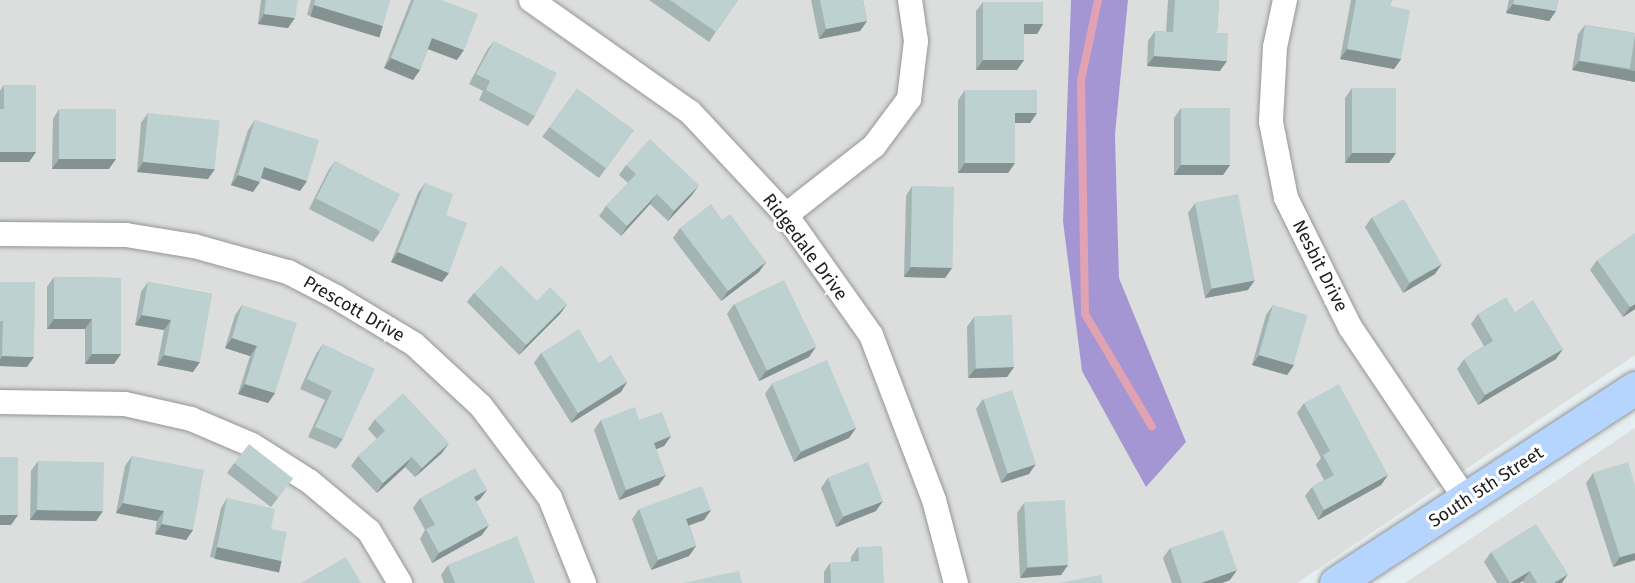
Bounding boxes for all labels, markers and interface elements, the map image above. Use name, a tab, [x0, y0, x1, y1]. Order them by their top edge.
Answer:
street label: Ridgedale Drive	[758, 189, 852, 305]
street label: Nesbit Drive	[1288, 217, 1352, 315]
street label: Prescott Drive	[299, 271, 409, 347]
street label: South 5th Street	[1425, 442, 1547, 532]

